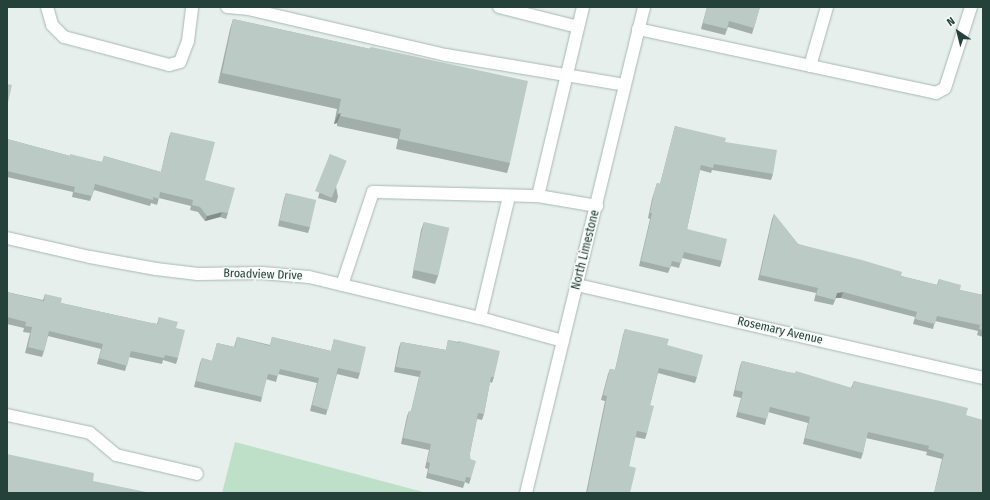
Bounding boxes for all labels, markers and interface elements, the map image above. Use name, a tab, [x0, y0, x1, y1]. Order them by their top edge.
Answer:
north arrow	[938, 12, 978, 52]
text: N	[944, 15, 957, 29]
street label: North Limestone	[569, 209, 603, 291]
street label: Broadview Drive	[223, 266, 303, 284]
street label: Rosemary Avenue	[736, 314, 824, 348]

